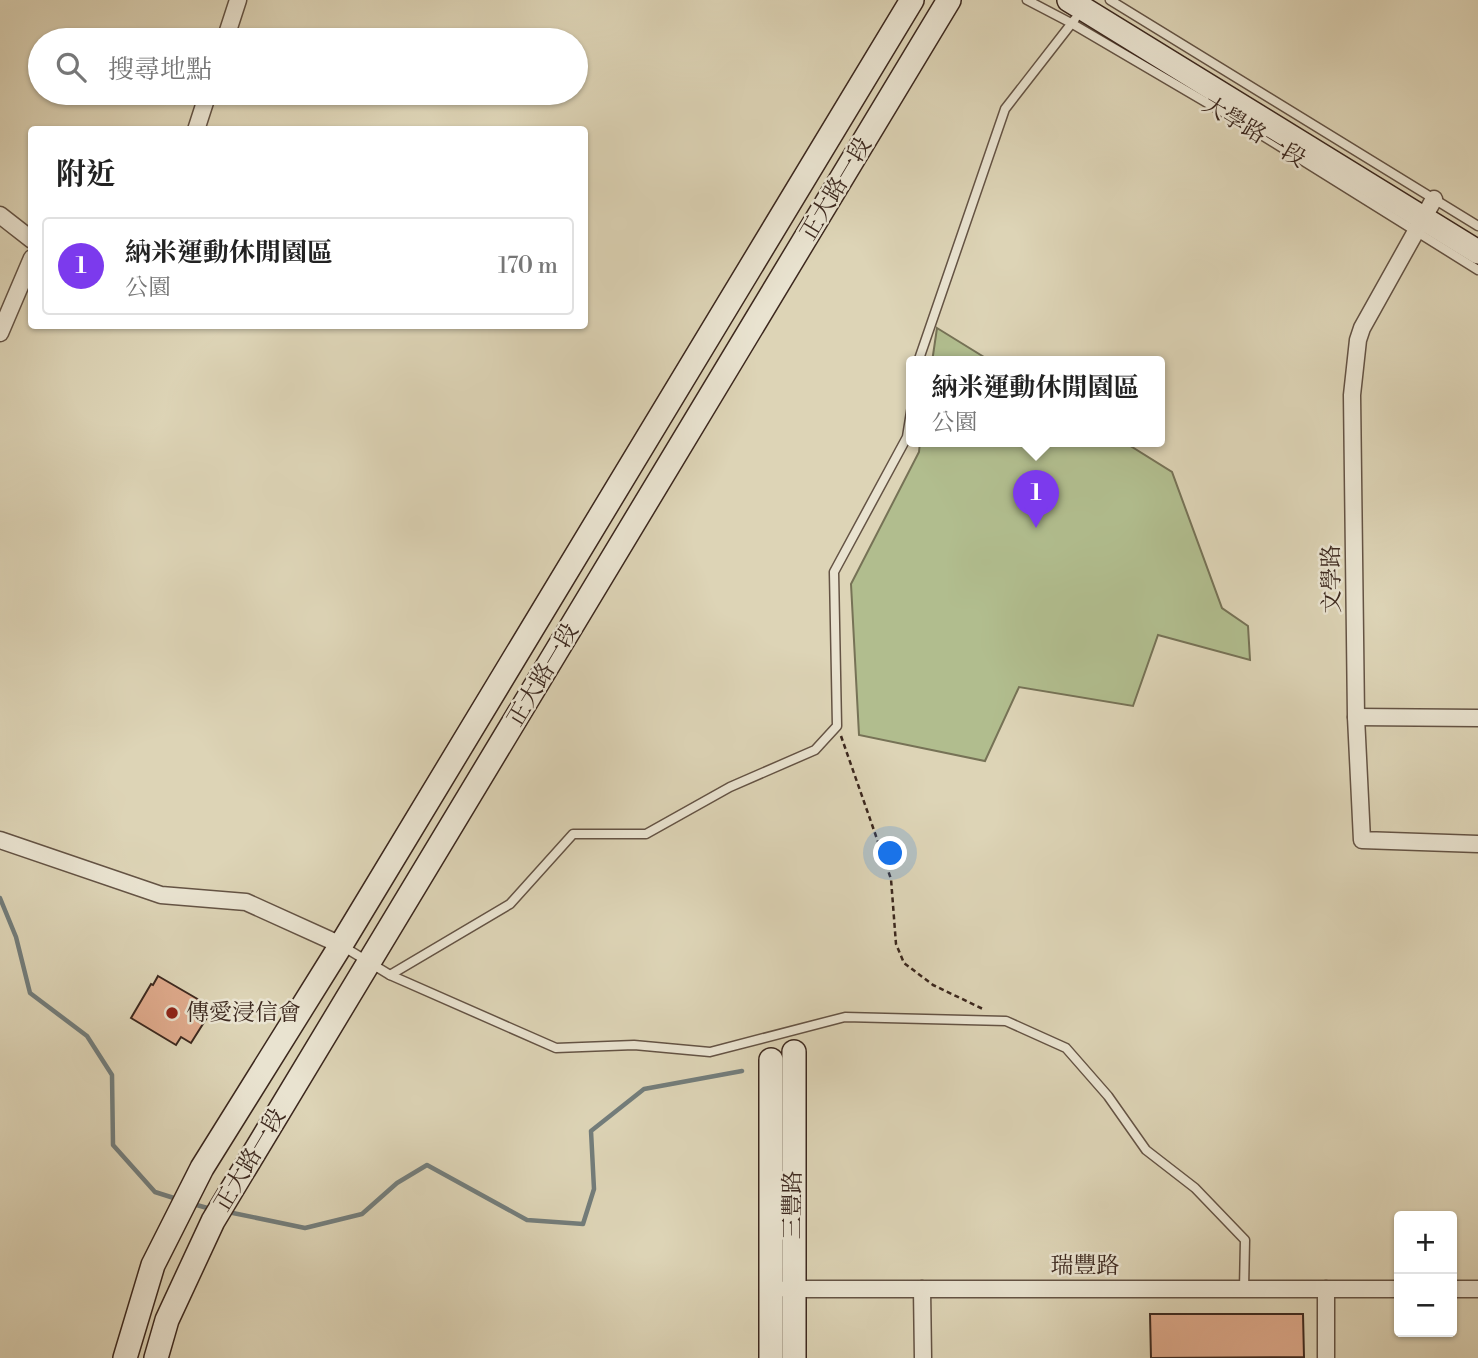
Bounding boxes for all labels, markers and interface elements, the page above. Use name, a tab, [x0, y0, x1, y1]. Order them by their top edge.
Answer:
search box	[28, 28, 588, 105]
icon: search	[52, 48, 90, 86]
text: 搜尋地點	[108, 54, 212, 86]
street label: 大學路一段	[1198, 90, 1310, 174]
street label: 正大路一段	[794, 133, 878, 245]
text: 附近	[56, 156, 116, 194]
text: 納米運動休閒園區	[125, 237, 333, 269]
text: 1	[75, 252, 87, 280]
text: 170 m	[498, 252, 558, 280]
text: 公園	[125, 274, 171, 302]
popup	[906, 356, 1165, 447]
text: 納米運動休閒園區	[931, 372, 1140, 404]
text: 公園	[931, 409, 977, 437]
pin: 1	[1013, 470, 1059, 528]
street label: 文學路	[1317, 544, 1347, 614]
street label: 正大路一段	[501, 619, 585, 731]
your location	[873, 836, 907, 870]
place label: 傳愛浸信會	[186, 999, 301, 1027]
marker: 傳愛浸信會	[164, 1005, 180, 1021]
street label: 正大路一段	[208, 1104, 292, 1216]
street label: 三豐路	[779, 1171, 807, 1240]
map controls	[1394, 1211, 1457, 1337]
button: +	[1394, 1211, 1457, 1274]
street label: 瑞豐路	[1051, 1252, 1120, 1280]
button: −	[1394, 1274, 1457, 1337]

